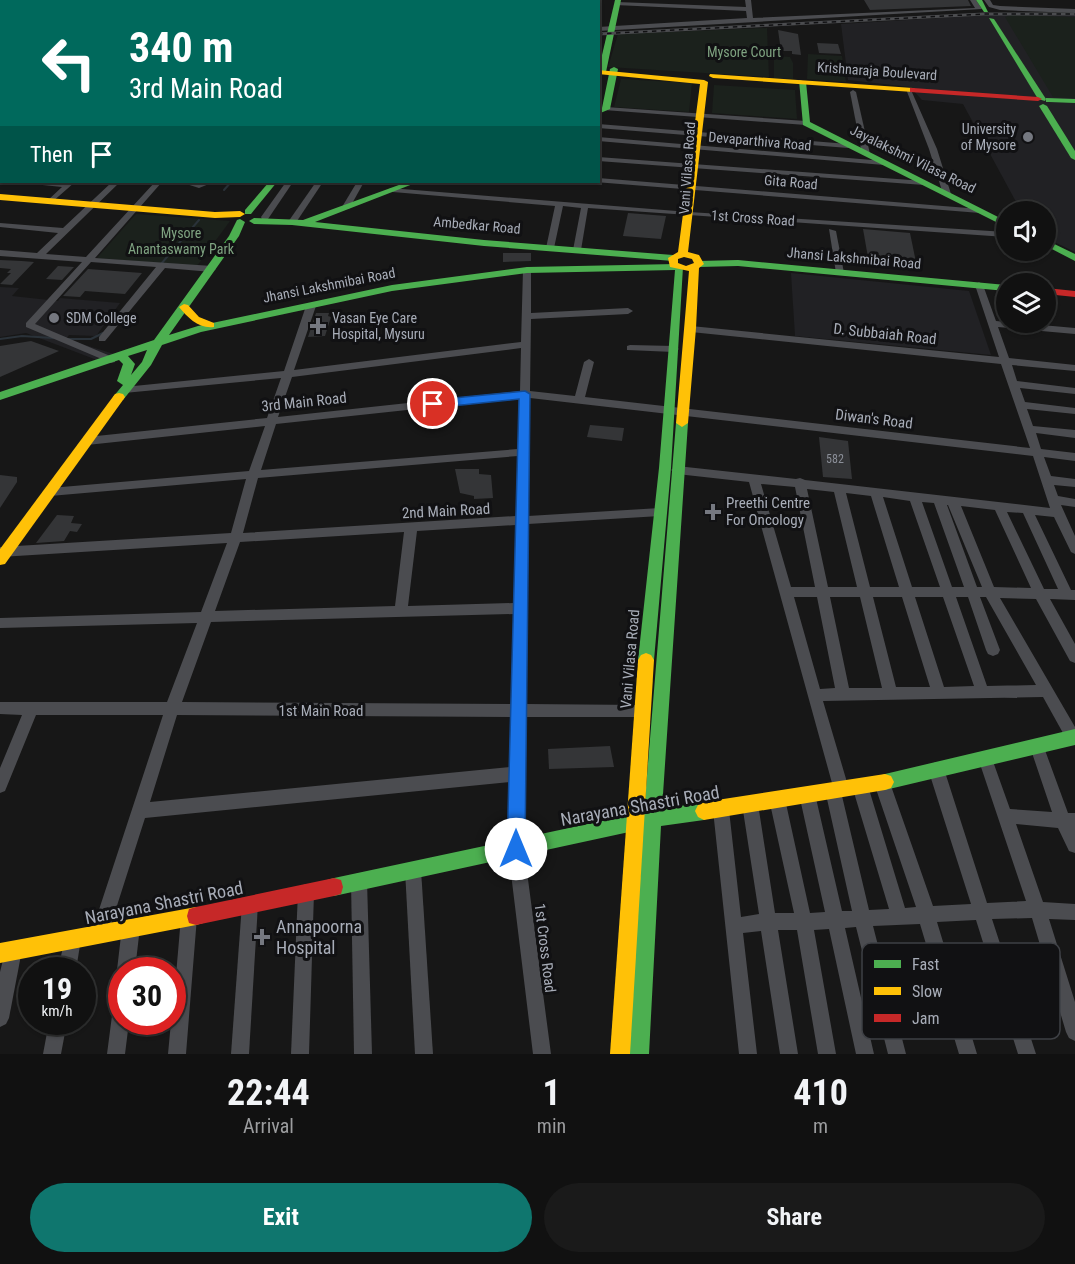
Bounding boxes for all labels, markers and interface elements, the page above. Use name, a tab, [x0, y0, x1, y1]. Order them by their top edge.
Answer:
text: 340 m	[129, 23, 234, 72]
icon: left	[30, 24, 108, 102]
park label: Mysore Court	[707, 44, 781, 60]
street label: Krishnaraja Boulevard	[816, 59, 938, 83]
text: 3rd Main Road	[129, 73, 283, 105]
street label: Vani Vilasa Road	[676, 121, 698, 215]
place label: University of Mysore	[961, 121, 1016, 153]
street label: Jayalakshmi Vilasa Road	[848, 122, 978, 196]
street label: Devaparthiva Road	[708, 129, 812, 153]
marker: University of Mysore	[1021, 130, 1035, 144]
icon: arrive	[85, 138, 118, 171]
text: Then	[30, 142, 73, 167]
street label: Gita Road	[764, 172, 818, 192]
map controls	[996, 201, 1056, 333]
button: sound	[996, 201, 1056, 261]
street label: 1st Cross Road	[711, 207, 795, 229]
street label: Ambedkar Road	[433, 213, 521, 237]
park label: Mysore Anantaswamy Park	[128, 225, 235, 257]
street label: Jhansi Lakshmibai Road	[786, 244, 922, 272]
street label: Jhansi Lakshmibai Road	[261, 264, 397, 306]
button: layers	[996, 273, 1056, 333]
place label: SDM College	[66, 310, 137, 326]
place label: Vasan Eye Care Hospital, Mysuru	[332, 310, 425, 342]
marker: SDM College	[47, 311, 61, 325]
marker: Vasan Eye Care Hospital, Mysuru	[309, 317, 327, 335]
street label: D. Subbaiah Road	[833, 320, 937, 348]
pin	[407, 378, 458, 429]
icon: arrive	[416, 387, 449, 420]
street label: 3rd Main Road	[261, 389, 347, 415]
street label: Diwan's Road	[834, 405, 914, 433]
house number: 582	[826, 452, 844, 466]
place label: Preethi Centre For Oncology	[726, 494, 810, 529]
street label: 2nd Main Road	[401, 500, 491, 522]
marker: Preethi Centre For Oncology	[704, 503, 722, 521]
street label: Vani Vilasa Road	[617, 609, 643, 709]
street label: 1st Main Road	[279, 702, 363, 720]
street label: Narayana Shastri Road	[559, 781, 721, 830]
position arrow	[484, 817, 548, 881]
street label: Narayana Shastri Road	[83, 877, 245, 928]
street label: 1st Cross Road	[531, 902, 559, 994]
place label: Annapoorna Hospital	[276, 916, 362, 958]
marker: Annapoorna Hospital	[253, 928, 271, 946]
legend	[862, 943, 1060, 1039]
text: Fast	[912, 955, 939, 974]
speed limit sign: 30	[108, 957, 186, 1035]
text: 19	[42, 971, 72, 1006]
text: Slow	[912, 982, 942, 1001]
text: km/h	[42, 1002, 72, 1020]
text: Jam	[912, 1009, 939, 1028]
text: 22:44	[227, 1072, 310, 1114]
text: 1	[542, 1072, 561, 1114]
text: 410	[793, 1072, 848, 1114]
text: Arrival	[243, 1114, 294, 1138]
text: min	[537, 1114, 566, 1138]
text: m	[813, 1114, 828, 1138]
button: Exit	[30, 1183, 532, 1252]
button: Share	[544, 1183, 1045, 1252]

